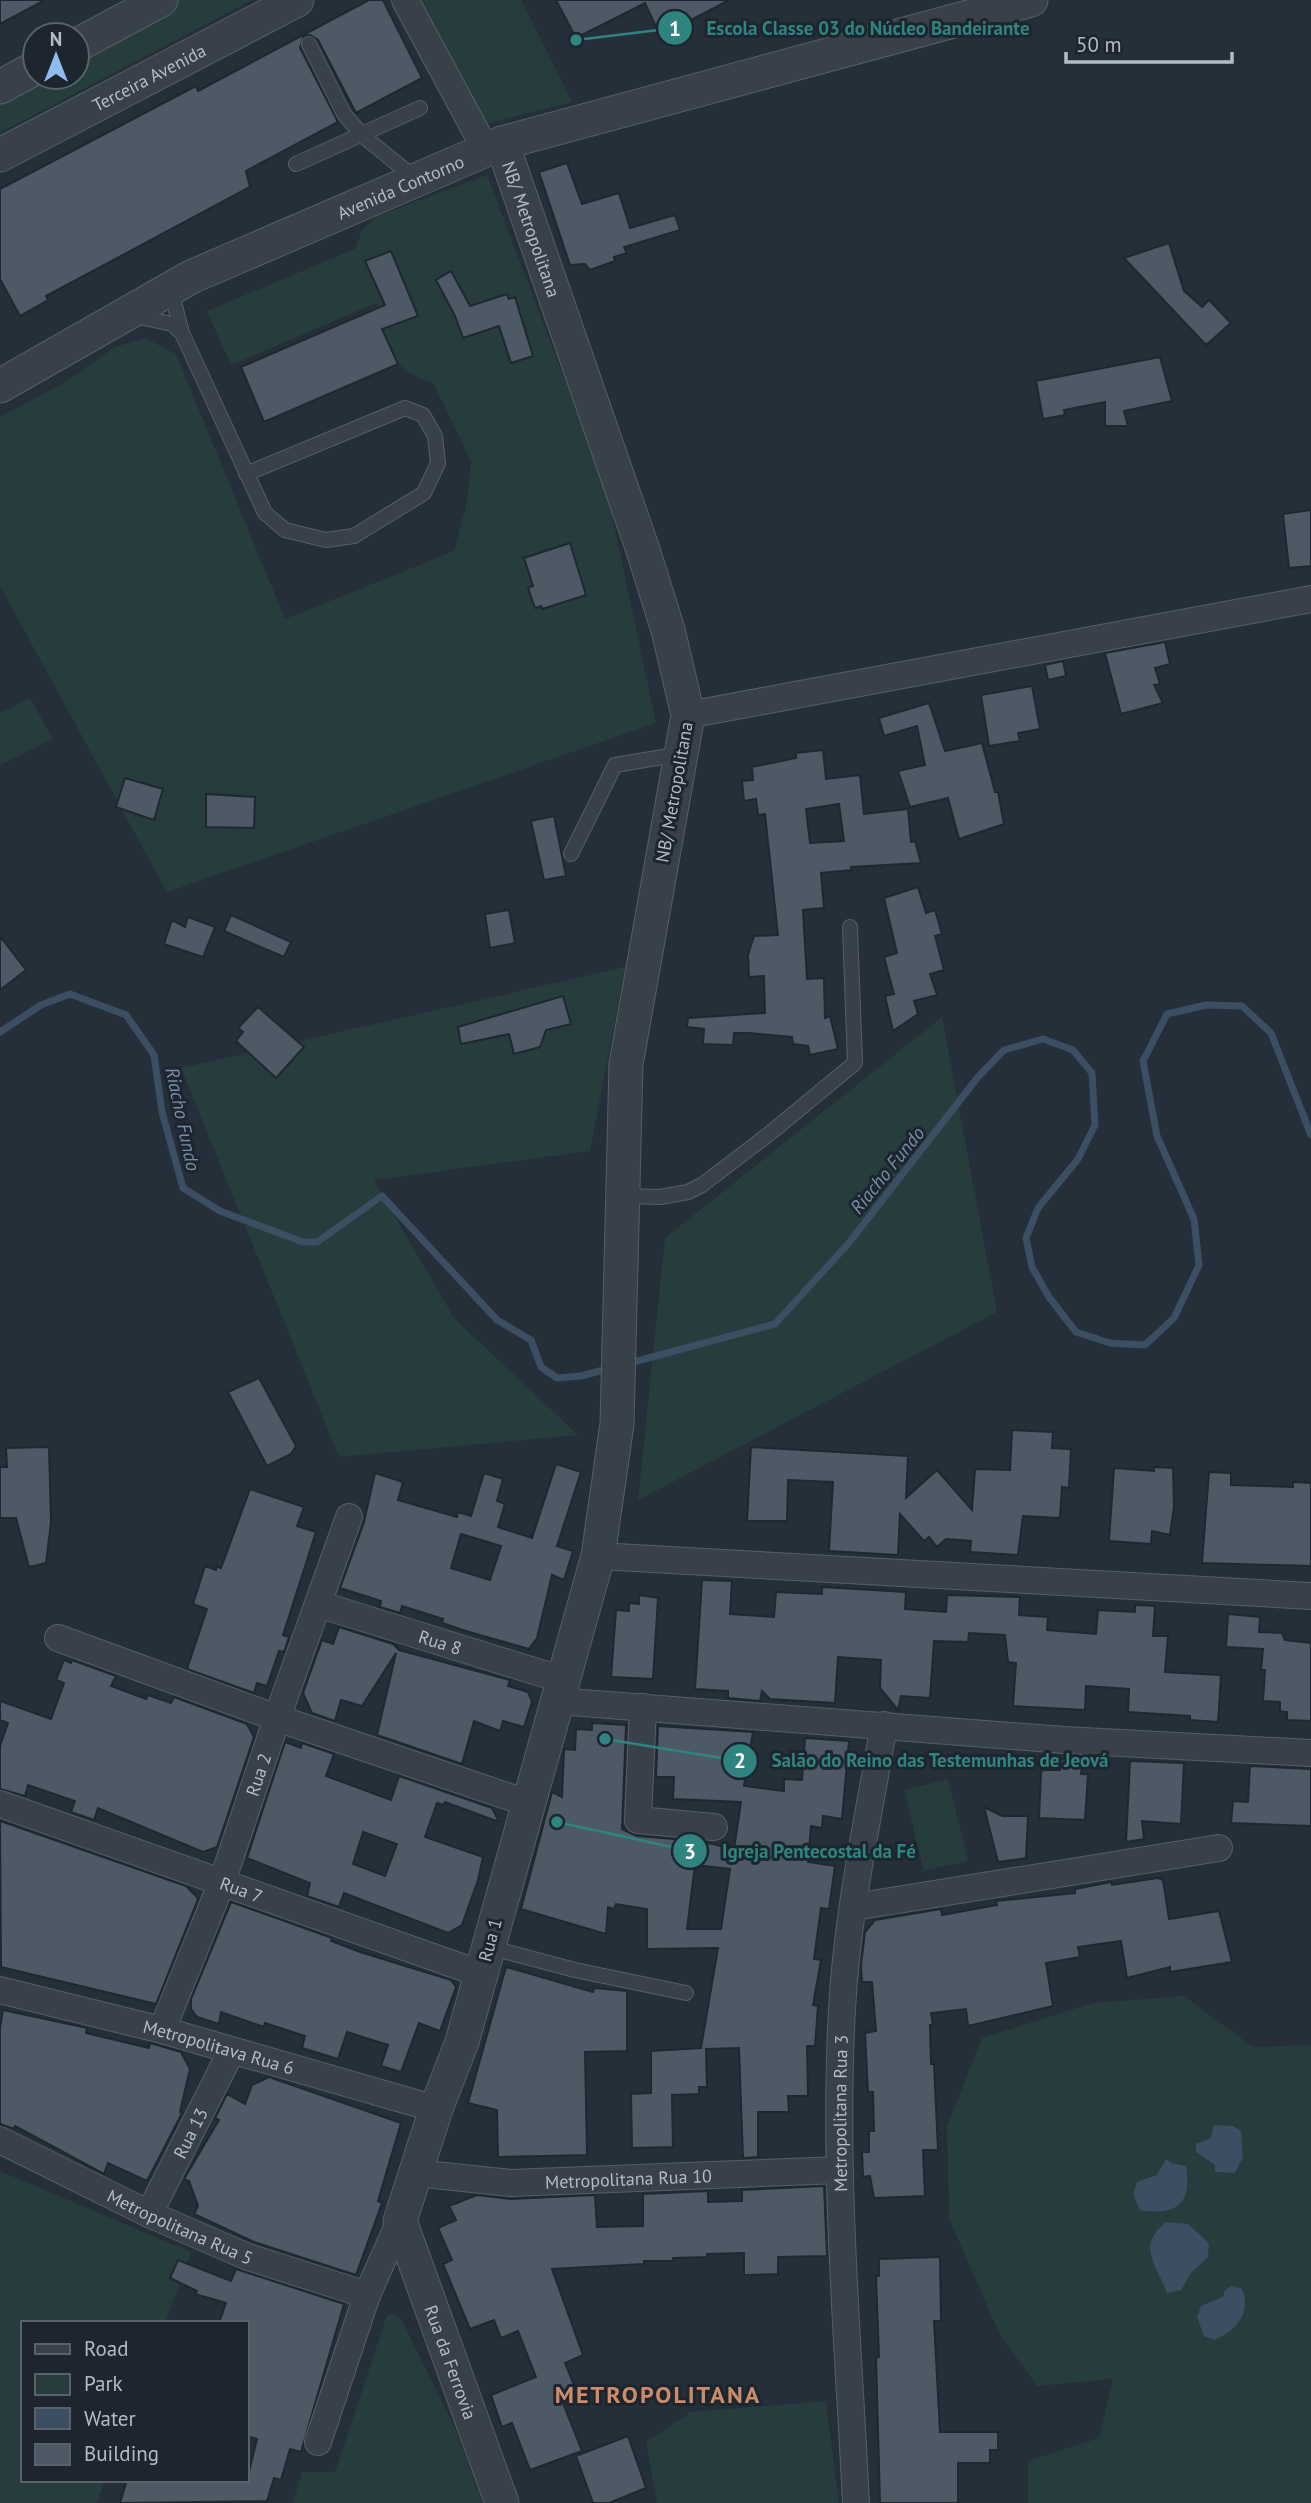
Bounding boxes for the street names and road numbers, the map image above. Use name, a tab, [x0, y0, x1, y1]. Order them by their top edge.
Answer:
street label: Terceira Avenida	[88, 38, 210, 116]
street label: Avenida Contorno	[333, 149, 467, 224]
street label: NB/ Metropolitana	[498, 158, 566, 300]
street label: NB/ Metropolitana	[650, 720, 698, 864]
street label: Rua 8	[416, 1624, 465, 1659]
street label: Rua 2	[240, 1750, 276, 1799]
street label: Rua 7	[217, 1871, 266, 1907]
street label: Rua 1	[473, 1916, 507, 1964]
street label: Metropolitava Rua 6	[141, 2014, 297, 2079]
street label: Metropolitana Rua 3	[828, 2034, 852, 2192]
street label: Rua 13	[168, 2104, 212, 2162]
street label: Metropolitana Rua 10	[544, 2164, 712, 2193]
street label: Metropolitana Rua 5	[104, 2184, 257, 2269]
street label: Rua da Ferrovia	[420, 2302, 482, 2422]

